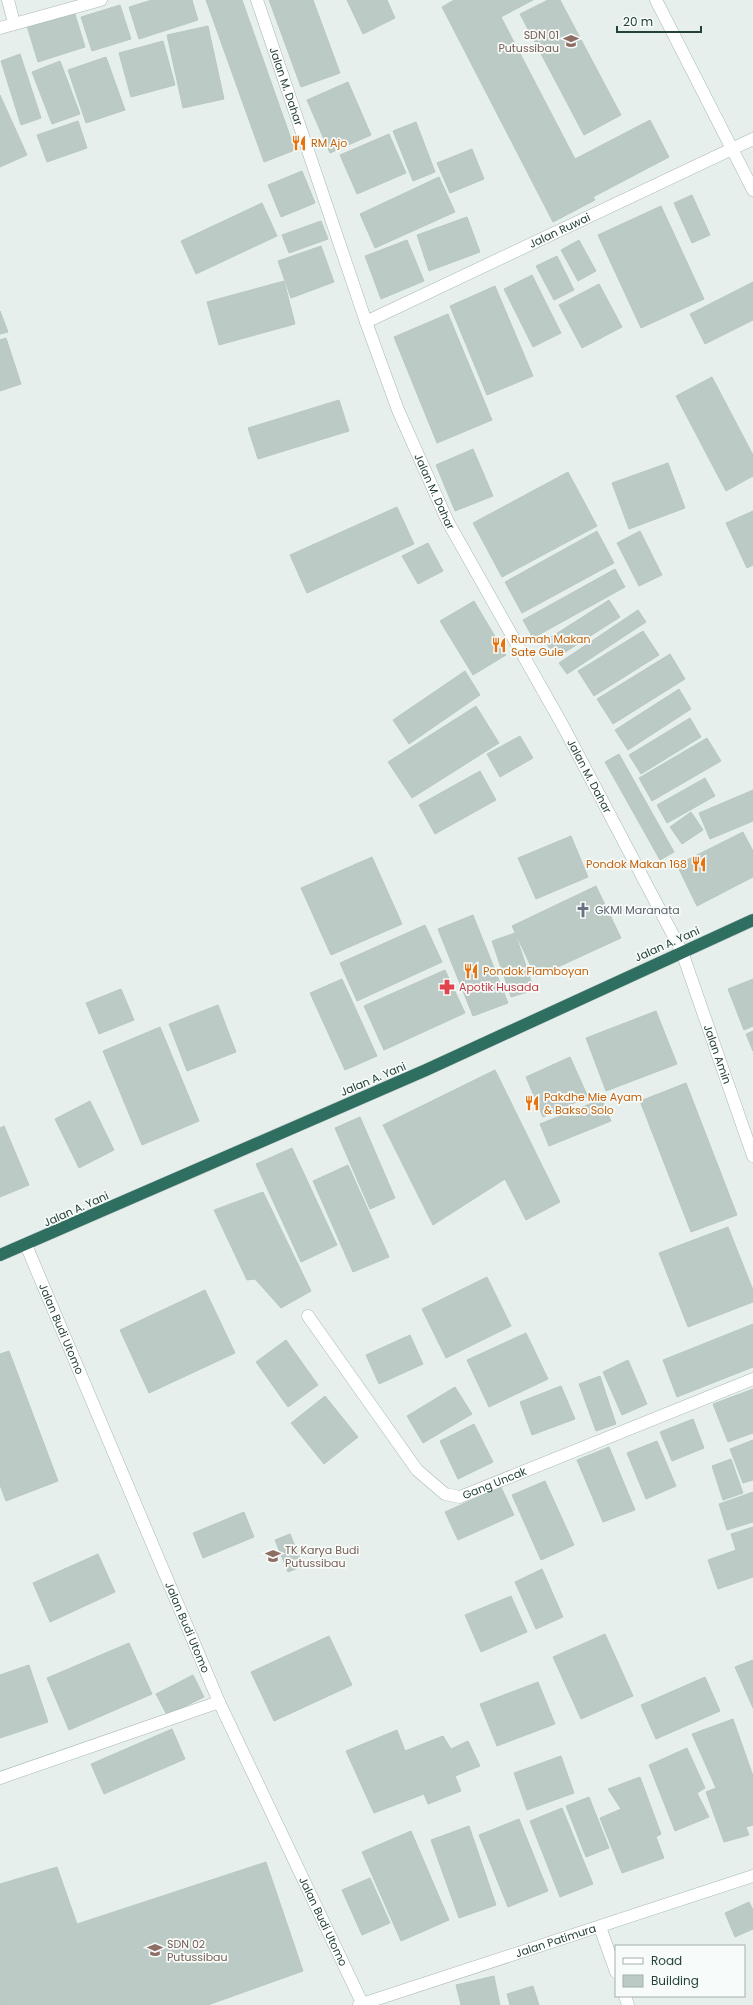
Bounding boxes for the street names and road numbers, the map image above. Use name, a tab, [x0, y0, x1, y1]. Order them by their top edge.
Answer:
street label: Jalan M. Dahar	[265, 45, 307, 128]
street label: Jalan Ruwai	[526, 209, 593, 252]
street label: Jalan M. Dahar	[410, 451, 459, 533]
street label: Jalan M. Dahar	[563, 736, 616, 816]
street label: Jalan A. Yani	[632, 922, 702, 965]
street label: Jalan Amin	[700, 1022, 735, 1086]
street label: Jalan A. Yani	[338, 1058, 408, 1100]
street label: Jalan A. Yani	[41, 1187, 111, 1230]
street label: Jalan Budi Utomo	[35, 1281, 88, 1377]
street label: Gang Uncak	[460, 1463, 529, 1503]
street label: Jalan Budi Utomo	[161, 1579, 214, 1675]
street label: Jalan Budi Utomo	[295, 1874, 351, 1969]
street label: Jalan Patimura	[513, 1920, 598, 1961]

